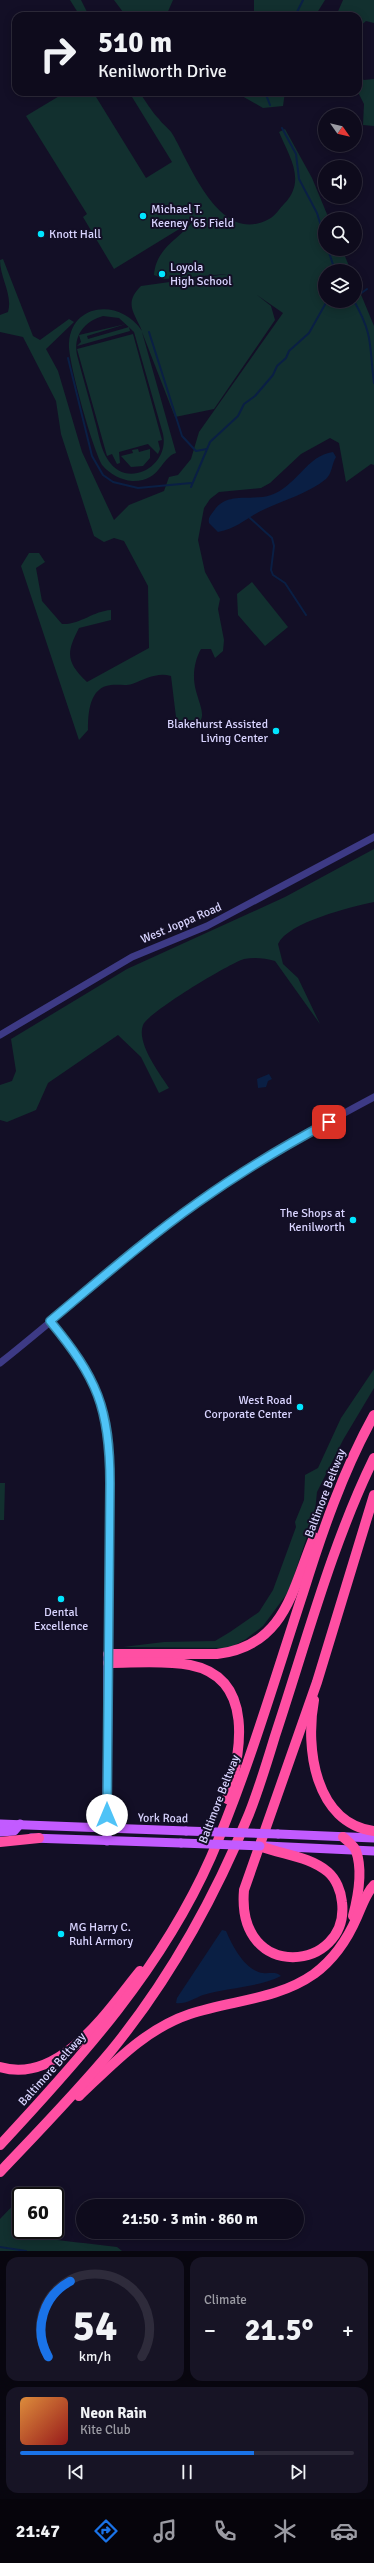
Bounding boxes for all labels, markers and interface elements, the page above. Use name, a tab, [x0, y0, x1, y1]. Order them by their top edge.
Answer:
text: 510 m	[98, 26, 172, 60]
icon: right	[32, 28, 84, 80]
text: Kenilworth Drive	[98, 60, 227, 82]
north arrow	[318, 108, 362, 152]
map controls	[318, 108, 362, 308]
button: sound	[318, 160, 362, 204]
place label: Michael T. Keeney '65 Field	[151, 202, 234, 231]
marker: Michael T. Keeney '65 Field	[138, 211, 148, 221]
button: search	[318, 212, 362, 256]
place label: Knott Hall	[49, 227, 101, 242]
marker: Knott Hall	[36, 229, 46, 239]
place label: Loyola High School	[170, 260, 232, 289]
button: layers	[318, 264, 362, 308]
marker: Loyola High School	[157, 269, 167, 279]
place label: Blakehurst Assisted Living Center	[167, 717, 269, 746]
marker: Blakehurst Assisted Living Center	[271, 726, 281, 736]
street label: West Joppa Road	[138, 900, 224, 947]
pin	[312, 1105, 346, 1139]
icon: arrive	[318, 1111, 340, 1133]
place label: The Shops at Kenilworth	[280, 1206, 345, 1235]
marker: The Shops at Kenilworth	[348, 1215, 358, 1225]
place label: West Road Corporate Center	[204, 1393, 293, 1422]
marker: West Road Corporate Center	[295, 1402, 305, 1412]
street label: Baltimore Beltway	[302, 1446, 349, 1540]
marker: Dental Excellence	[56, 1594, 66, 1604]
place label: Dental Excellence	[34, 1605, 88, 1634]
street label: Baltimore Beltway	[196, 1752, 243, 1846]
position arrow	[86, 1794, 128, 1836]
street label: York Road	[138, 1811, 188, 1826]
place label: MG Harry C. Ruhl Armory	[69, 1920, 133, 1949]
marker: MG Harry C. Ruhl Armory	[56, 1929, 66, 1939]
street label: Baltimore Beltway	[15, 2029, 90, 2109]
speed limit sign: 60	[12, 2187, 64, 2239]
text: 21:50 · 3 min · 860 m	[122, 2210, 258, 2228]
text: Climate	[204, 2292, 247, 2308]
text: 54	[73, 2301, 117, 2352]
text: 21.5°	[244, 2312, 314, 2349]
text: −	[204, 2317, 216, 2344]
text: +	[342, 2317, 354, 2344]
text: km/h	[79, 2348, 111, 2365]
text: Neon Rain	[80, 2404, 147, 2422]
text: Kite Club	[80, 2422, 131, 2438]
icon: previous	[65, 2461, 87, 2483]
icon: pause	[176, 2461, 198, 2483]
icon: next	[287, 2461, 309, 2483]
icon: directions	[92, 2517, 120, 2545]
icon: music	[151, 2517, 179, 2545]
icon: phone	[211, 2517, 239, 2545]
icon: climate	[271, 2517, 299, 2545]
icon: car	[330, 2517, 358, 2545]
text: 21:47	[16, 2520, 60, 2542]

